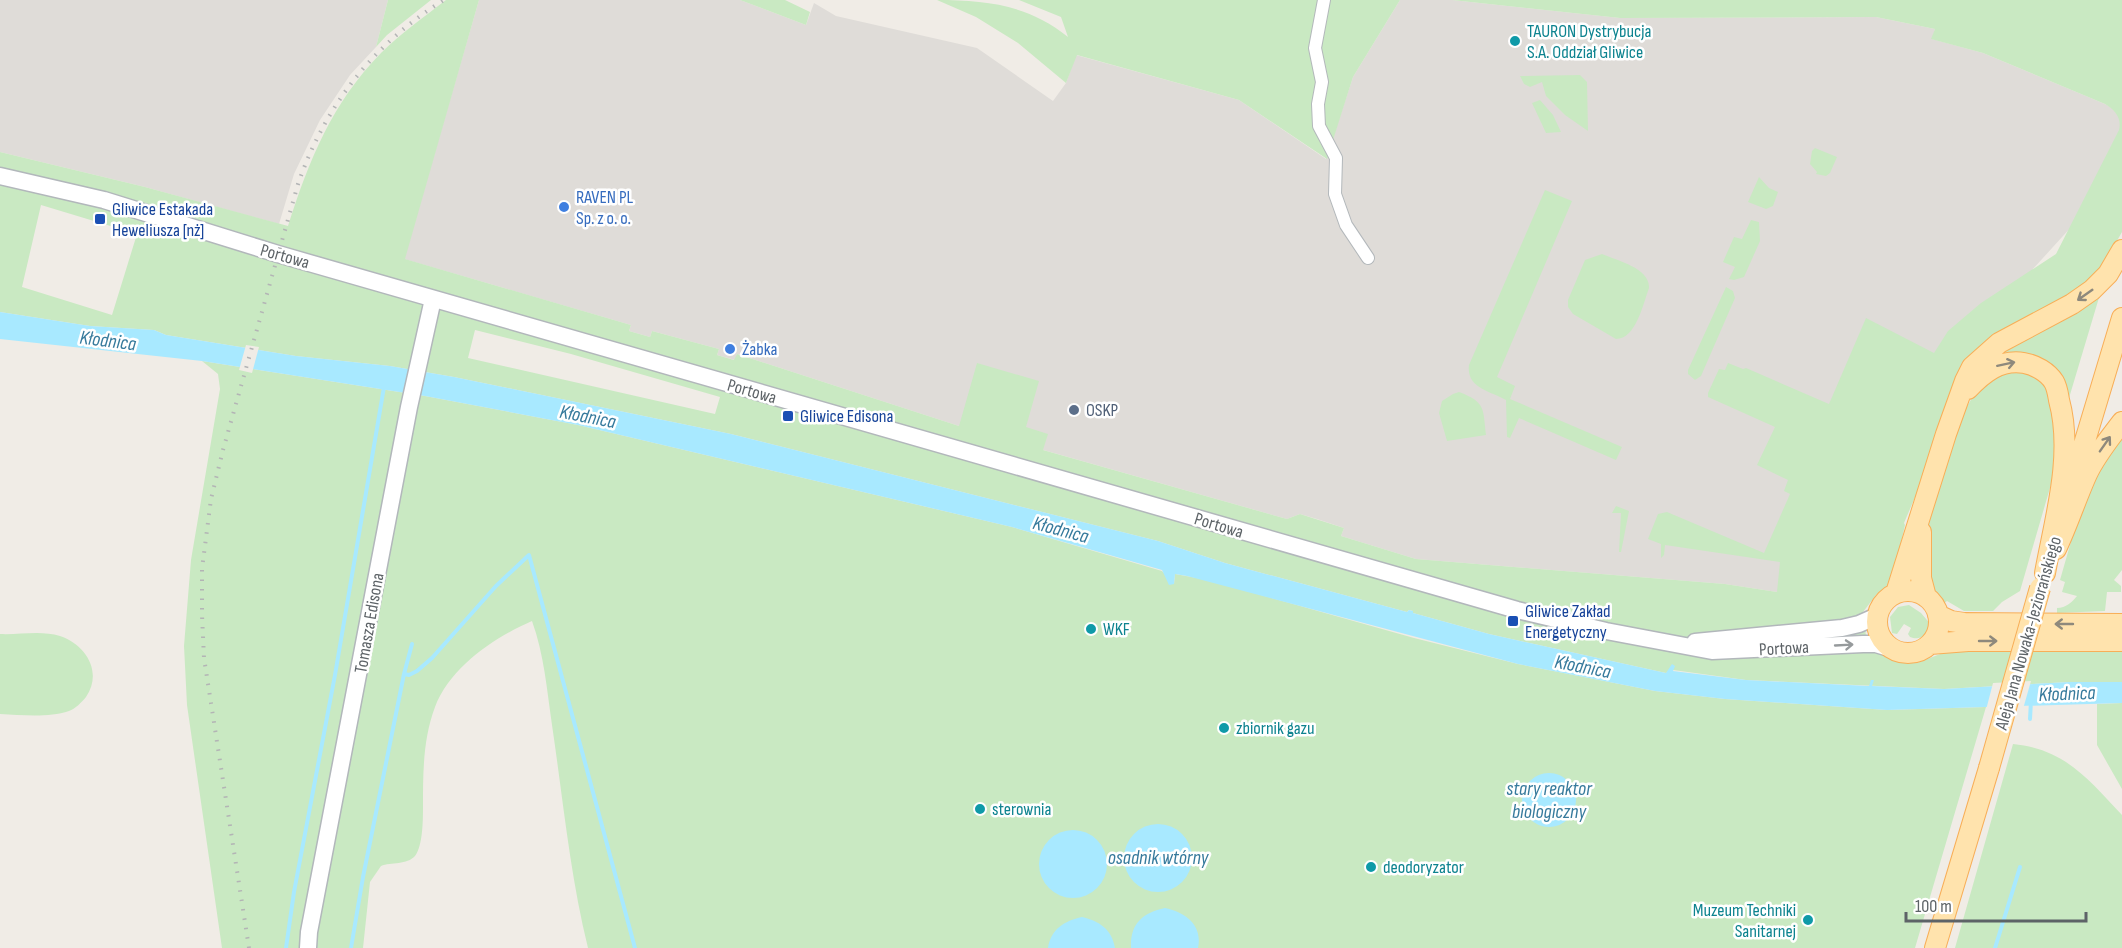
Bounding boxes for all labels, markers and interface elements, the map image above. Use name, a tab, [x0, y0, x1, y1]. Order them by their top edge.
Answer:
place label: TAURON Dystrybucja S.A. Oddział Gliwice	[1527, 21, 1652, 63]
marker: TAURON Dystrybucja S.A. Oddział Gliwice	[1508, 34, 1522, 48]
place label: RAVEN PL Sp. z o. o.	[576, 187, 634, 229]
place label: Gliwice Estakada Heweliusza [nż]	[112, 199, 213, 241]
marker: RAVEN PL Sp. z o. o.	[557, 200, 571, 214]
marker: Gliwice Estakada Heweliusza [nż]	[93, 212, 107, 226]
street label: Portowa	[258, 239, 312, 273]
one-way arrow	[2077, 289, 2093, 301]
water label: Kłodnica	[78, 326, 138, 356]
place label: Żabka	[742, 339, 778, 360]
marker: Żabka	[723, 342, 737, 356]
one-way arrow	[1996, 358, 2015, 369]
street label: Portowa	[725, 374, 779, 408]
water label: Kłodnica	[558, 400, 618, 434]
place label: OSKP	[1086, 400, 1119, 421]
marker: OSKP	[1067, 403, 1081, 417]
place label: Gliwice Edisona	[800, 406, 894, 427]
marker: Gliwice Edisona	[781, 409, 795, 423]
one-way arrow	[2099, 437, 2111, 453]
street label: Portowa	[1192, 508, 1246, 543]
water label: Kłodnica	[1030, 511, 1091, 549]
street label: Aleja Jana Nowaka-Jeziorańskiego	[1991, 534, 2066, 733]
street label: Tomasza Edisona	[350, 571, 389, 675]
place label: Gliwice Zakład Energetyczny	[1525, 601, 1611, 643]
marker: Gliwice Zakład Energetyczny	[1506, 614, 1520, 628]
one-way arrow	[2054, 618, 2074, 630]
place label: WKF	[1103, 619, 1130, 640]
marker: WKF	[1084, 622, 1098, 636]
one-way arrow	[1978, 635, 1998, 647]
street label: Portowa	[1759, 637, 1810, 660]
one-way arrow	[1833, 639, 1853, 650]
water label: Kłodnica	[1553, 650, 1613, 684]
water label: Kłodnica	[2038, 681, 2096, 707]
place label: zbiornik gazu	[1236, 718, 1315, 739]
marker: zbiornik gazu	[1217, 721, 1231, 735]
water label: stary reaktor biologiczny	[1506, 777, 1593, 824]
place label: sterownia	[992, 799, 1051, 820]
marker: sterownia	[973, 802, 987, 816]
water label: osadnik wtórny	[1108, 846, 1210, 870]
place label: deodoryzator	[1383, 857, 1464, 878]
marker: deodoryzator	[1364, 860, 1378, 874]
scale bar	[1906, 885, 2086, 923]
text: 100 m	[1915, 896, 1952, 917]
place label: Muzeum Techniki Sanitarnej	[1693, 900, 1796, 942]
marker: Muzeum Techniki Sanitarnej	[1801, 913, 1815, 927]

